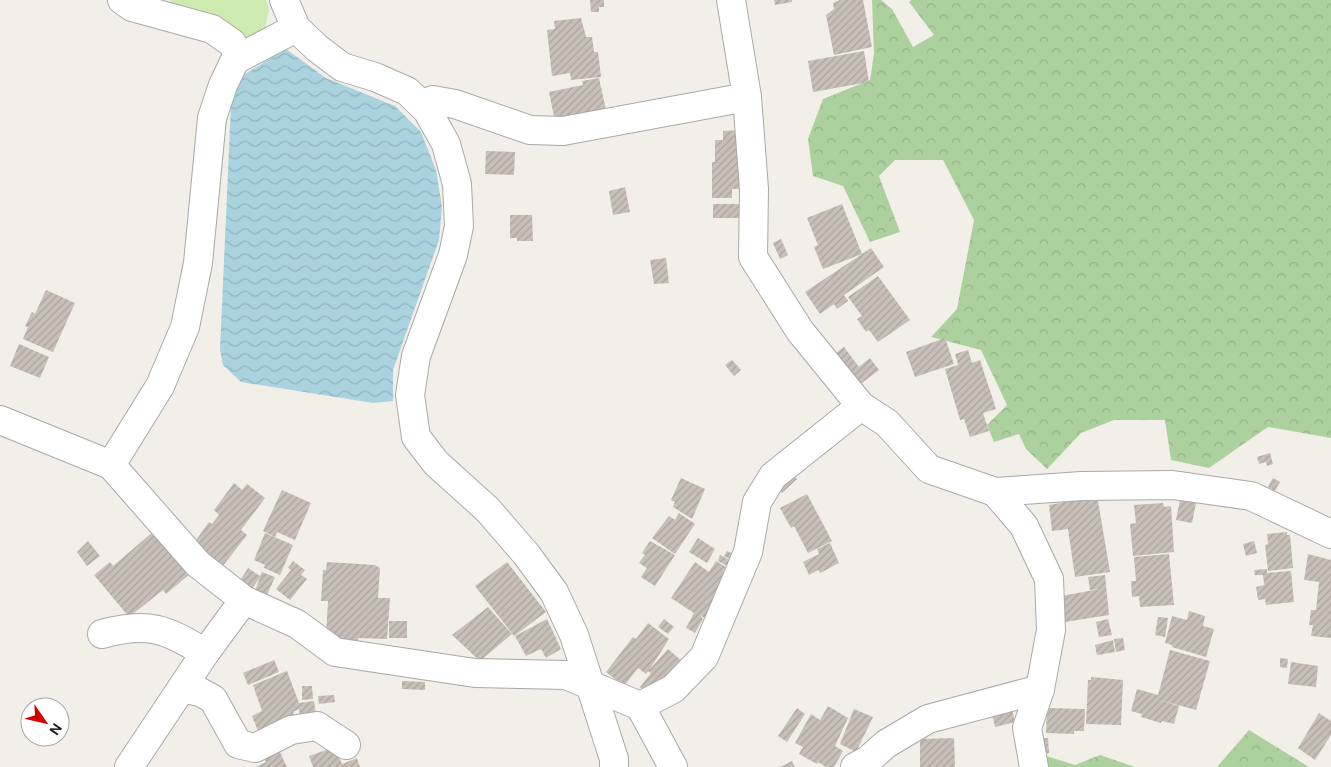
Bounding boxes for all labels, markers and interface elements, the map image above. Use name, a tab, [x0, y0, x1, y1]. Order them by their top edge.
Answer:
north arrow	[20, 697, 70, 747]
text: N	[45, 720, 66, 739]

